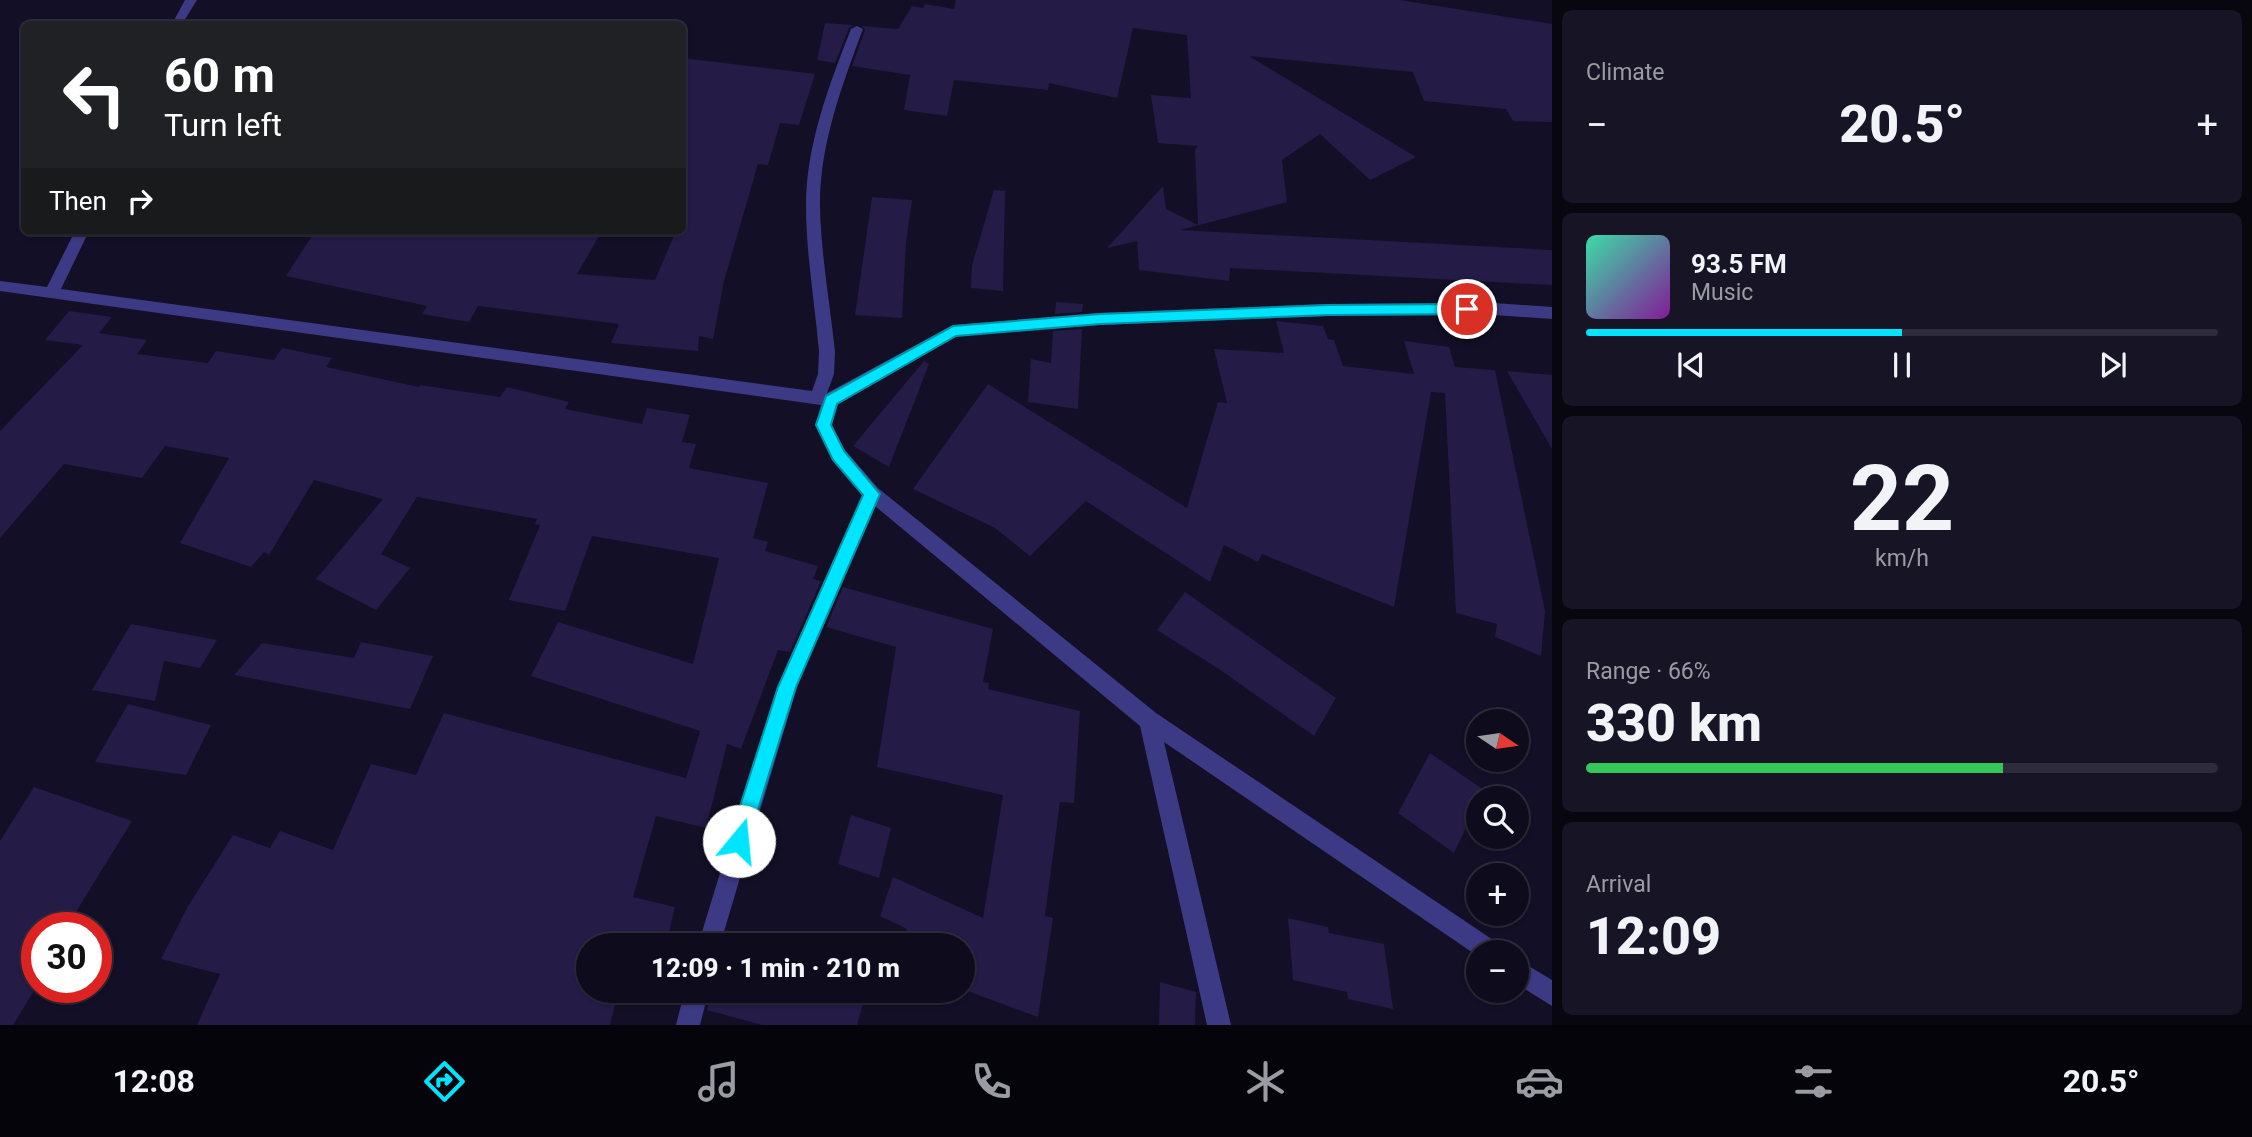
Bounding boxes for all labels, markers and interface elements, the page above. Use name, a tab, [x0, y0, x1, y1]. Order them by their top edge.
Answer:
text: 60 m	[164, 47, 275, 104]
icon: left	[49, 49, 140, 140]
text: Climate	[1586, 59, 1665, 86]
text: 20.5°	[1839, 94, 1965, 155]
text: −	[1586, 103, 1608, 147]
text: +	[2196, 103, 2218, 147]
text: Turn left	[164, 106, 282, 144]
icon: right	[121, 182, 159, 220]
text: Then	[49, 186, 107, 216]
text: 93.5 FM	[1691, 249, 1787, 279]
pin	[1437, 279, 1497, 339]
text: Music	[1691, 279, 1753, 306]
icon: arrive	[1448, 290, 1486, 328]
icon: previous	[1672, 346, 1710, 384]
icon: pause	[1883, 346, 1921, 384]
icon: next	[2094, 346, 2132, 384]
text: 22	[1850, 446, 1954, 552]
text: km/h	[1875, 545, 1929, 572]
text: Range · 66%	[1586, 658, 1711, 685]
text: 330 km	[1586, 693, 1762, 754]
north arrow	[1466, 709, 1530, 772]
map controls	[1466, 709, 1529, 1003]
button: search	[1466, 786, 1529, 849]
position arrow	[702, 804, 776, 878]
button: +	[1466, 863, 1529, 926]
text: Arrival	[1586, 871, 1651, 898]
text: 12:09	[1586, 906, 1721, 967]
speed limit sign: 30	[21, 912, 112, 1003]
button: −	[1466, 940, 1529, 1003]
text: 12:09 · 1 min · 210 m	[651, 953, 900, 983]
icon: directions	[420, 1057, 469, 1106]
icon: music	[694, 1057, 743, 1106]
icon: phone	[967, 1057, 1016, 1106]
icon: climate	[1241, 1057, 1290, 1106]
icon: car	[1515, 1057, 1564, 1106]
icon: filters	[1789, 1057, 1838, 1106]
text: 12:08	[112, 1062, 195, 1100]
text: 20.5°	[2063, 1062, 2139, 1100]

